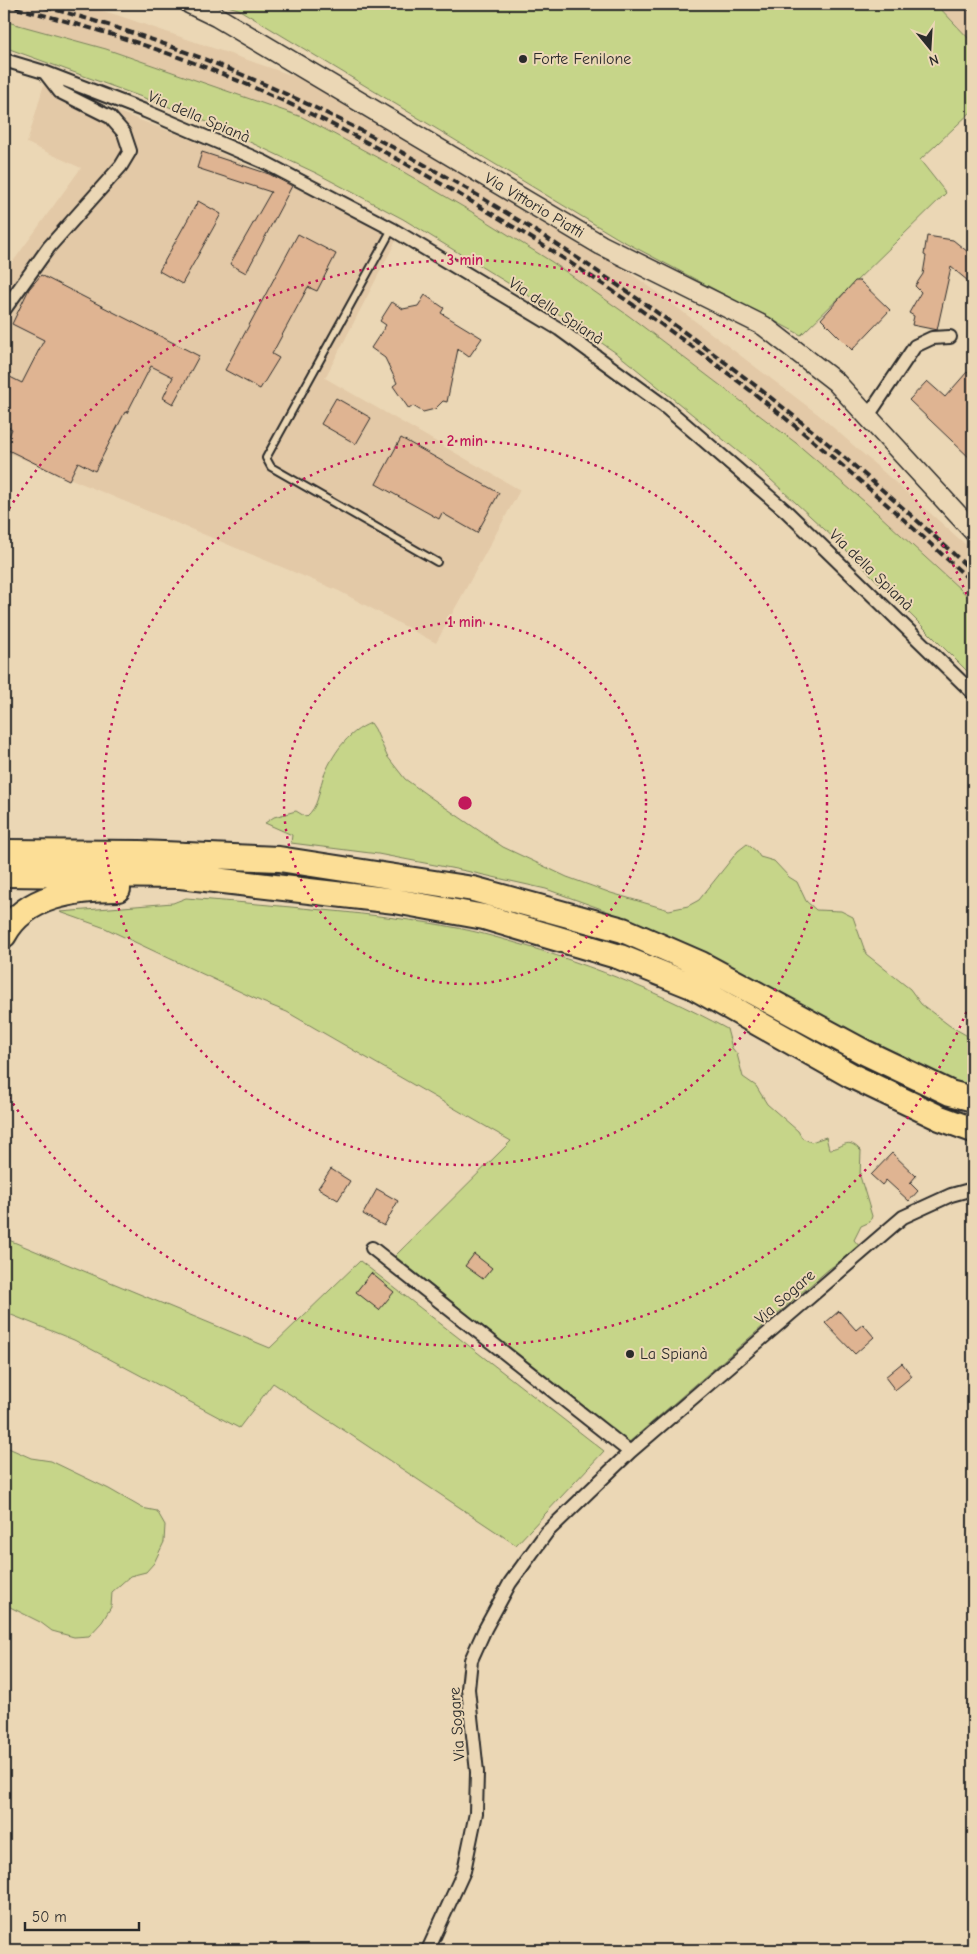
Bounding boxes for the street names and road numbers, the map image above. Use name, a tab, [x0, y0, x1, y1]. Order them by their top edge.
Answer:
street label: Via della Spianà	[145, 87, 253, 147]
street label: Via Vittorio Piatti	[481, 169, 587, 242]
street label: Via della Spianà	[505, 274, 607, 348]
street label: Via della Spianà	[825, 526, 917, 614]
street label: Via Sogare	[751, 1266, 819, 1328]
street label: Via Sogare	[445, 1687, 469, 1761]

